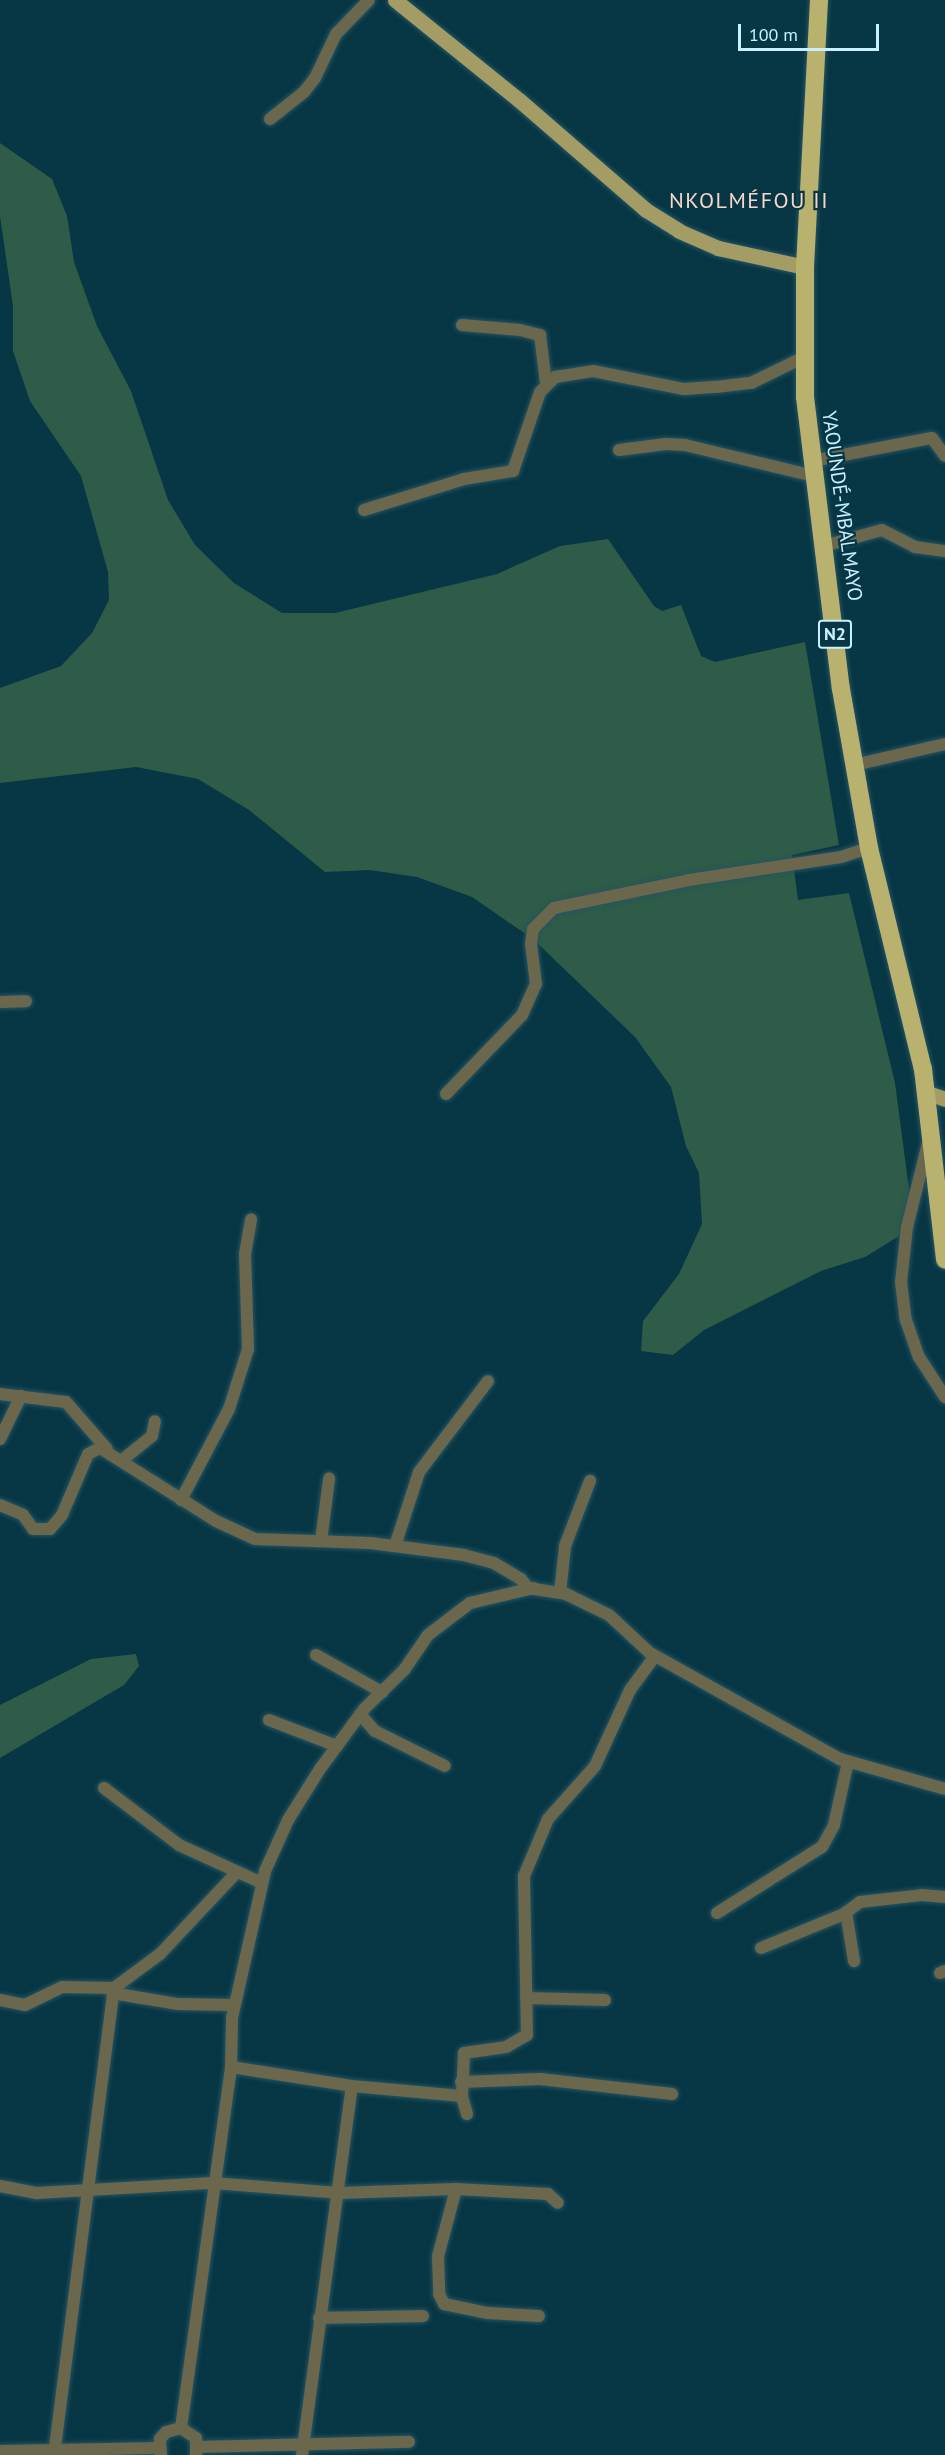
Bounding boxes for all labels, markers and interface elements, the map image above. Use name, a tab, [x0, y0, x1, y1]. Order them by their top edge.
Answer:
scale bar	[741, 12, 882, 50]
text: 100 m	[749, 23, 798, 46]
district label: NKOLMÉFOU II	[669, 188, 829, 214]
street label: YAOUNDÉ-MBALMAYO	[817, 409, 867, 603]
road number: N2	[817, 619, 853, 649]

